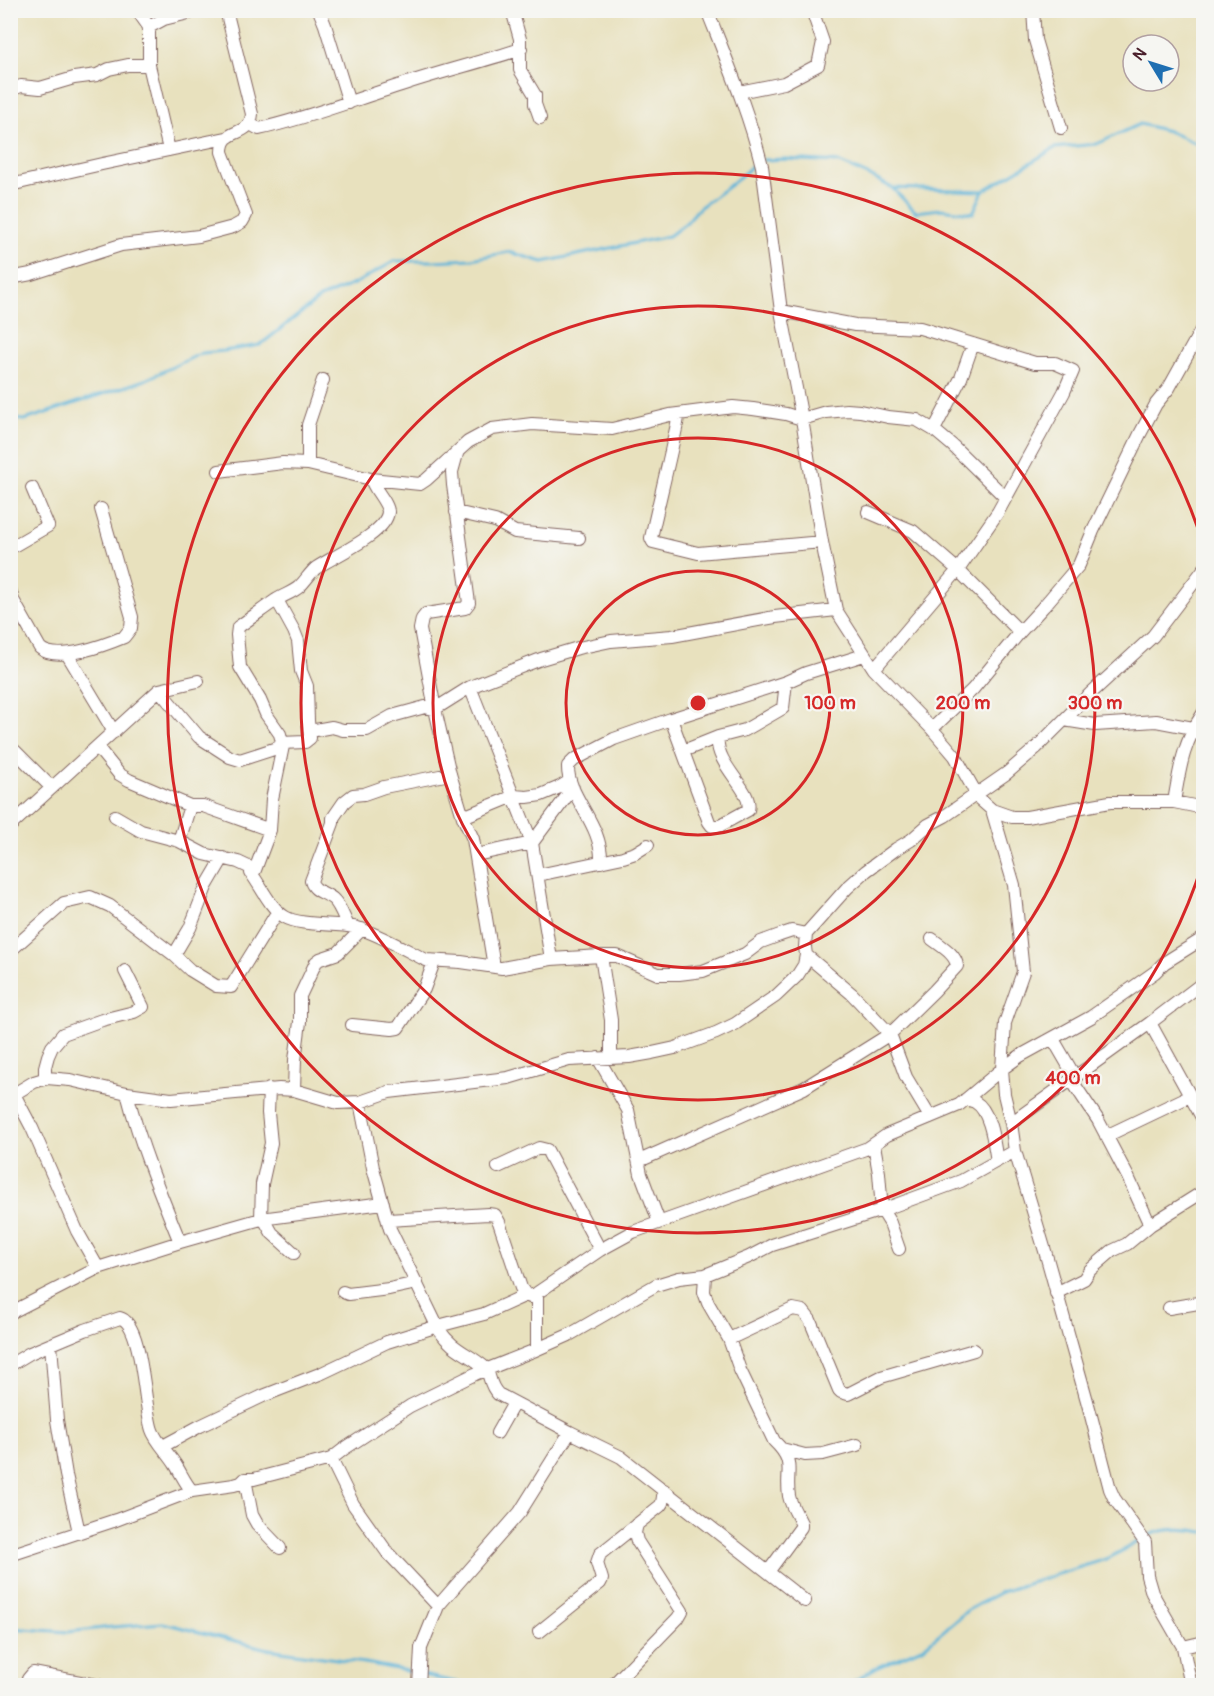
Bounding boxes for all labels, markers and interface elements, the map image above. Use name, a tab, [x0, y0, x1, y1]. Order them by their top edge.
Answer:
north arrow	[1121, 33, 1181, 93]
text: N	[1129, 44, 1151, 65]
text: 100 m	[804, 692, 856, 715]
text: 200 m	[936, 692, 990, 715]
text: 300 m	[1068, 692, 1122, 715]
centre of rings	[688, 693, 708, 713]
text: 400 m	[1046, 1067, 1100, 1090]

